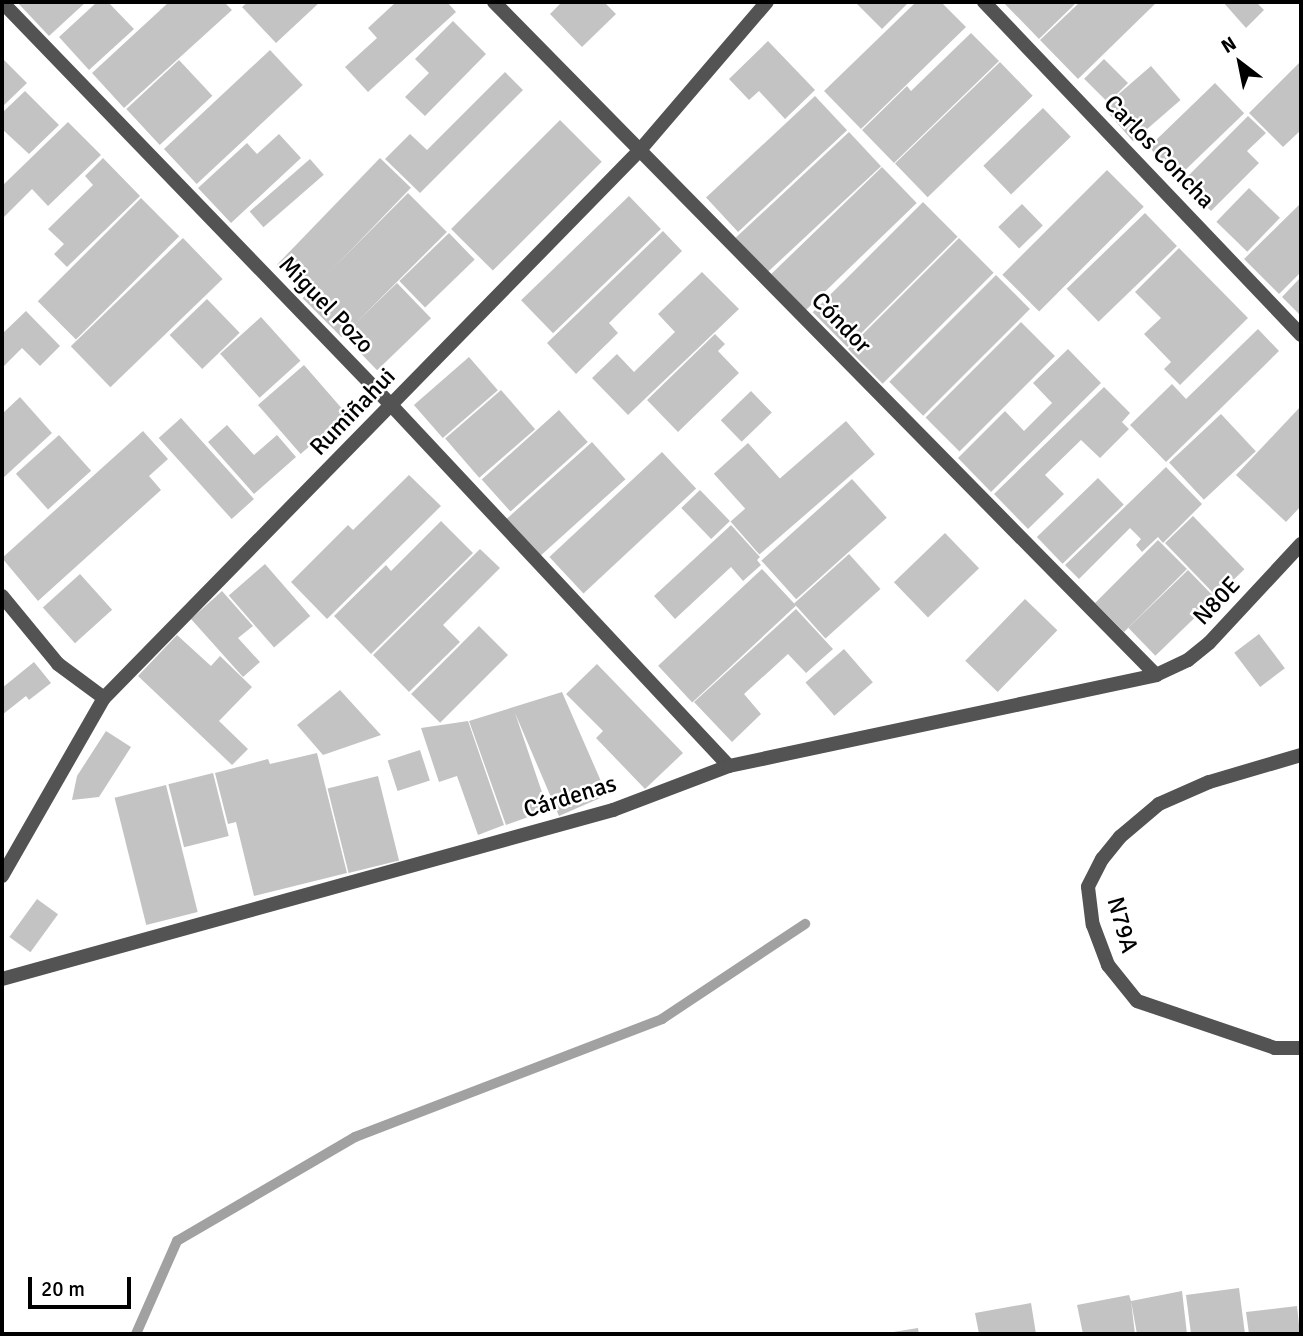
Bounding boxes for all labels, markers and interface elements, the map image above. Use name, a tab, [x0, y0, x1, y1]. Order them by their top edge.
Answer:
north arrow	[1205, 28, 1275, 98]
text: N	[1217, 32, 1241, 59]
street label: Carlos Concha	[1098, 89, 1220, 215]
street label: Miguel Pozo	[273, 250, 379, 360]
street label: Cóndor	[805, 286, 877, 360]
street label: Rumiñahui	[304, 362, 402, 462]
street label: N80E	[1187, 571, 1247, 631]
street label: Cárdenas	[520, 769, 620, 825]
street label: N79A	[1100, 894, 1144, 956]
scale bar	[32, 1262, 135, 1306]
text: 20 m	[41, 1276, 85, 1302]

